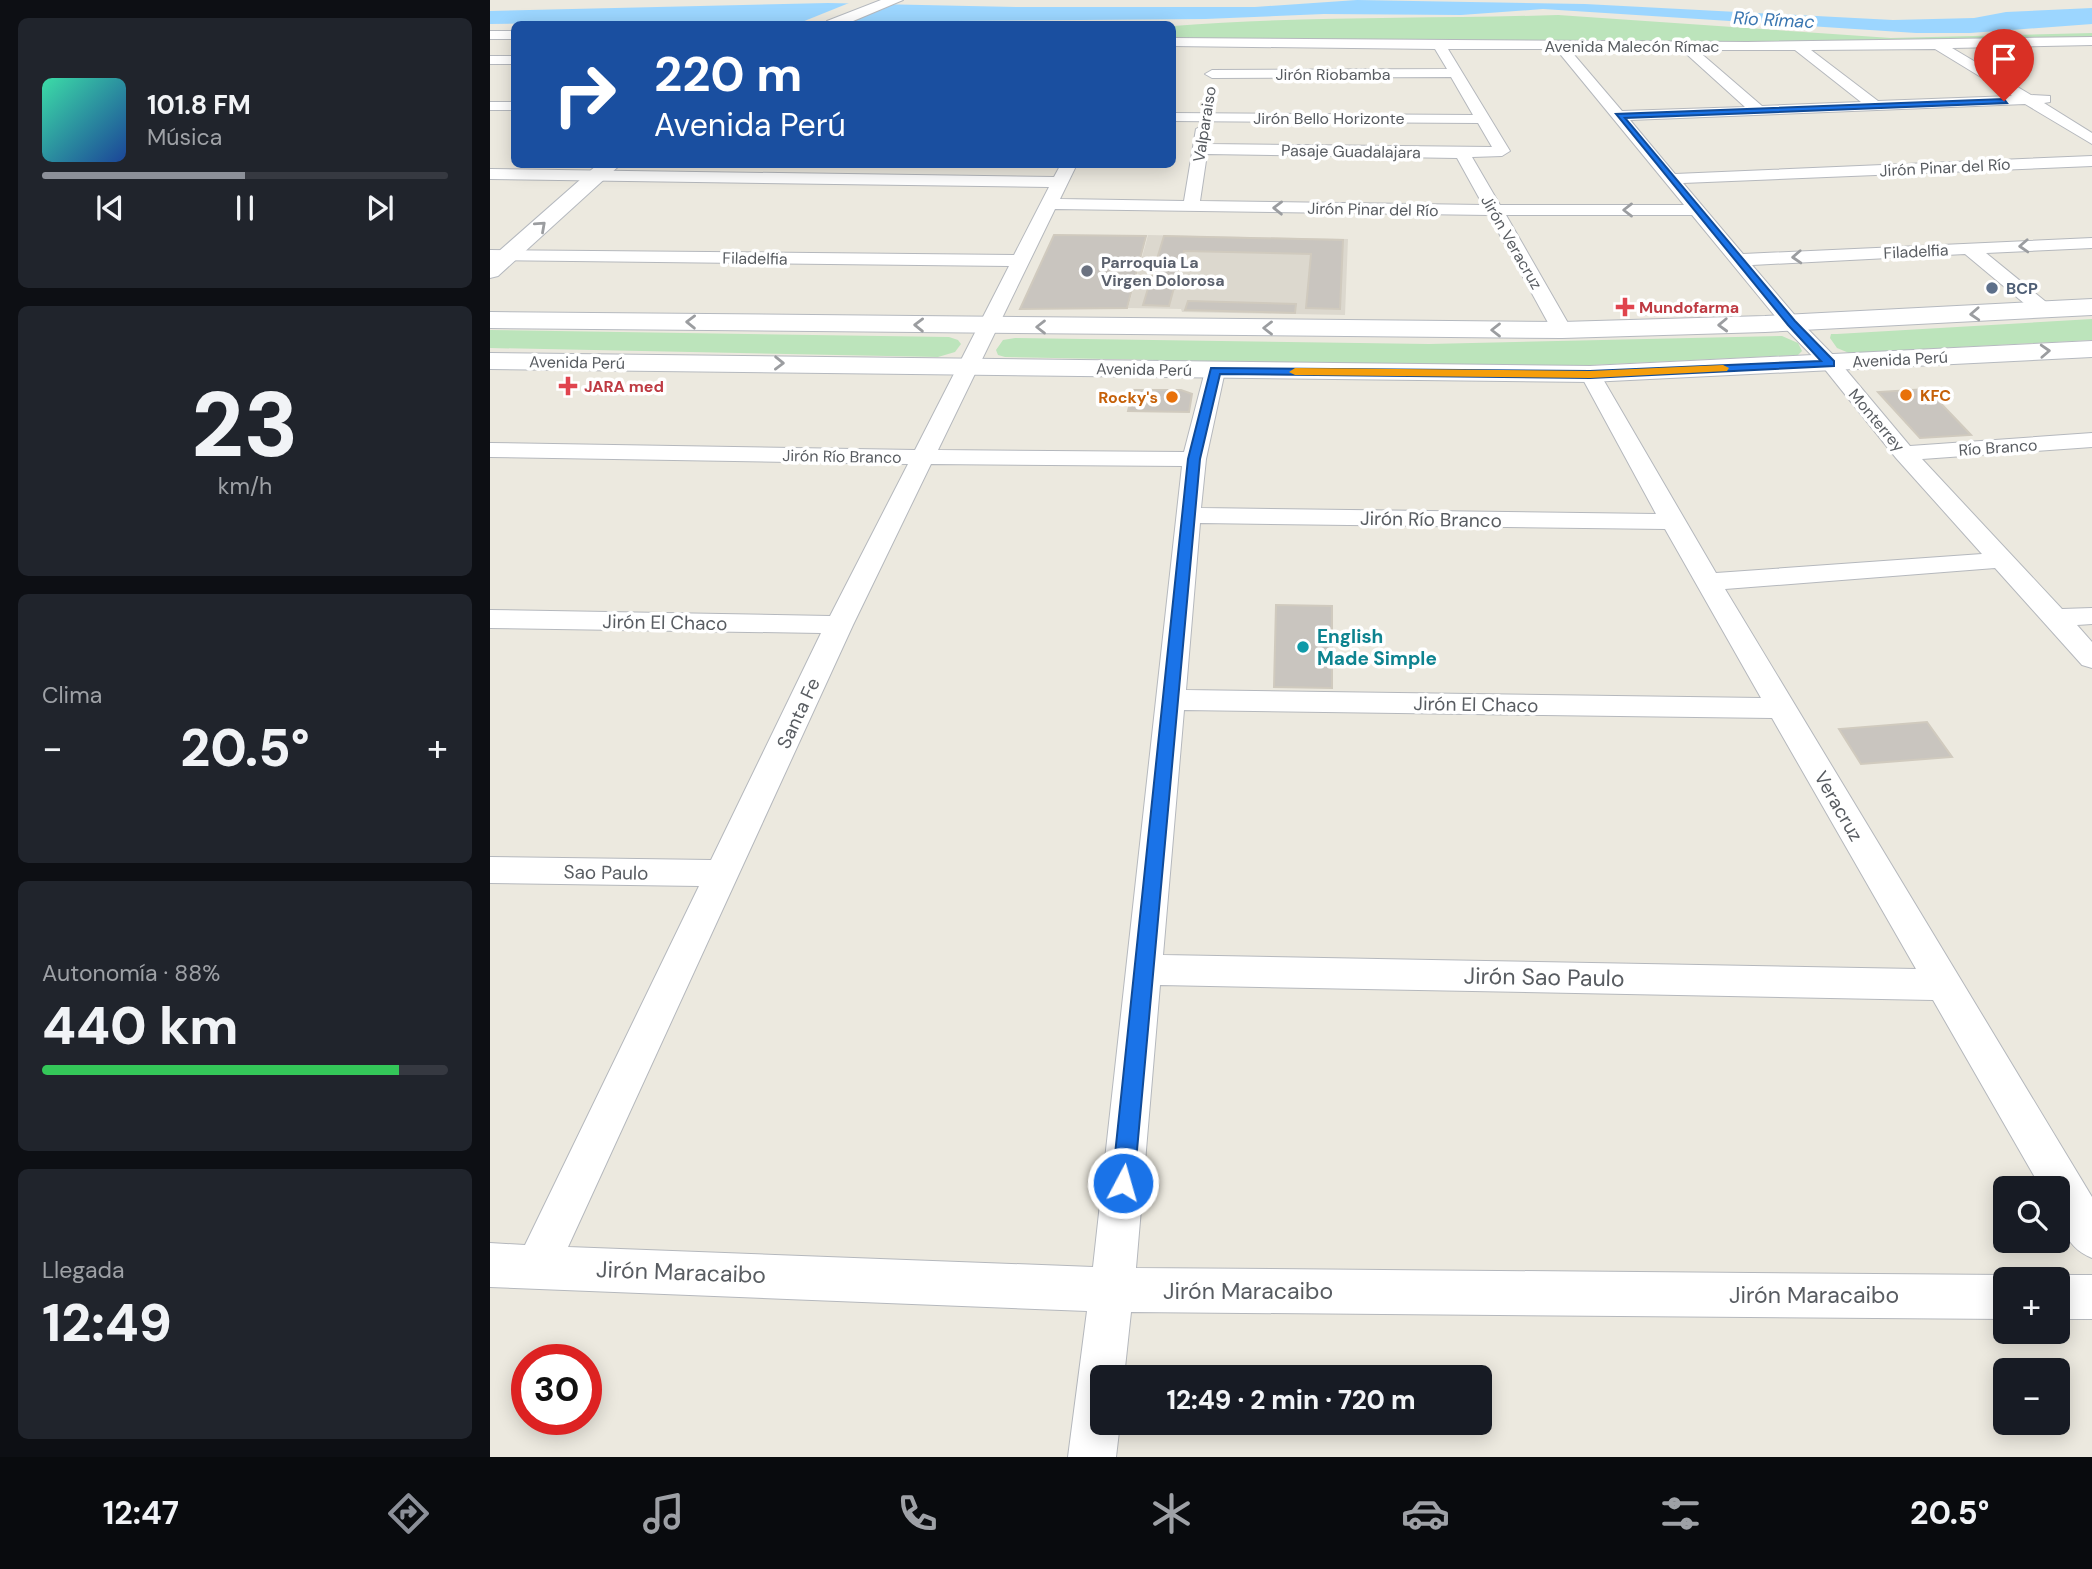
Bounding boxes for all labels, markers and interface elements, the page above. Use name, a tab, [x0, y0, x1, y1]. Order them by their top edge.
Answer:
water label: Río Rímac	[1733, 6, 1815, 34]
pin	[1974, 29, 2034, 101]
street label: Avenida Malecón Rímac	[1544, 36, 1720, 57]
icon: arrive	[1985, 40, 2023, 78]
text: 220 m	[654, 42, 802, 106]
icon: right	[539, 49, 630, 140]
street label: Jirón Riobamba	[1276, 64, 1390, 85]
street label: Valparaiso	[1188, 85, 1221, 164]
text: 101.8 FM	[147, 88, 251, 122]
text: Avenida Perú	[654, 104, 846, 146]
street label: Jirón Bello Horizonte	[1253, 108, 1405, 129]
text: Música	[147, 122, 222, 152]
street label: Pasaje Guadalajara	[1281, 140, 1421, 163]
street label: Jirón Pinar del Río	[1879, 154, 2011, 181]
icon: previous	[91, 189, 129, 227]
icon: pause	[226, 189, 264, 227]
icon: next	[361, 189, 399, 227]
street label: Jirón Veracruz	[1476, 191, 1547, 293]
street label: Jirón Pinar del Río	[1307, 198, 1439, 221]
one-way arrow	[1273, 200, 1283, 216]
one-way arrow	[1623, 202, 1633, 218]
one-way arrow	[533, 222, 546, 235]
street label: Filadelfia	[1883, 239, 1949, 264]
one-way arrow	[2018, 239, 2029, 254]
street label: Filadelfia	[722, 247, 788, 270]
one-way arrow	[1791, 250, 1802, 265]
place label: Parroquia La Virgen Dolorosa	[1101, 252, 1225, 291]
marker: Parroquia La Virgen Dolorosa	[1079, 263, 1095, 279]
place label: BCP	[2006, 278, 2038, 299]
marker: BCP	[1984, 280, 2000, 296]
place label: Mundofarma	[1639, 297, 1739, 318]
marker: Mundofarma	[1617, 299, 1633, 315]
one-way arrow	[1969, 306, 1980, 321]
one-way arrow	[685, 315, 696, 330]
one-way arrow	[913, 317, 923, 333]
one-way arrow	[1717, 318, 1728, 333]
one-way arrow	[1035, 319, 1046, 335]
one-way arrow	[1263, 320, 1273, 336]
one-way arrow	[1490, 322, 1501, 338]
one-way arrow	[2040, 344, 2051, 359]
street label: Avenida Perú	[1852, 347, 1948, 372]
street label: Avenida Perú	[529, 351, 625, 374]
one-way arrow	[773, 356, 784, 371]
street label: Avenida Perú	[1096, 358, 1192, 381]
text: 23	[191, 366, 299, 484]
marker: JARA med	[558, 376, 578, 396]
place label: JARA med	[584, 376, 664, 397]
street label: Monterrey	[1844, 384, 1909, 456]
place label: KFC	[1920, 385, 1951, 406]
place label: Rocky's	[1098, 387, 1158, 408]
marker: KFC	[1898, 387, 1914, 403]
marker: Rocky's	[1164, 389, 1180, 405]
street label: Río Branco	[1958, 434, 2038, 461]
street label: Jirón Río Branco	[782, 445, 902, 468]
text: km/h	[218, 471, 272, 501]
street label: Jirón Río Branco	[1360, 506, 1502, 533]
street label: Jirón El Chaco	[602, 609, 728, 636]
place label: English Made Simple	[1317, 624, 1437, 671]
marker: English Made Simple	[1295, 639, 1311, 655]
street label: Santa Fe	[771, 674, 826, 753]
text: Clima	[42, 680, 102, 710]
street label: Jirón El Chaco	[1413, 691, 1539, 718]
text: 20.5°	[180, 714, 310, 782]
text: −	[42, 723, 63, 773]
text: +	[427, 723, 448, 773]
street label: Veracruz	[1808, 767, 1869, 846]
street label: Sao Paulo	[563, 859, 649, 886]
text: Autonomía · 88%	[42, 958, 220, 988]
street label: Jirón Sao Paulo	[1463, 961, 1625, 993]
text: 440 km	[42, 992, 239, 1060]
position arrow	[1086, 1146, 1160, 1220]
map controls	[1993, 1176, 2070, 1435]
button: search	[1993, 1176, 2070, 1253]
street label: Jirón Maracaibo	[595, 1254, 767, 1290]
text: Llegada	[42, 1255, 125, 1285]
button: +	[1993, 1267, 2070, 1344]
street label: Jirón Maracaibo	[1163, 1276, 1333, 1306]
street label: Jirón Maracaibo	[1729, 1280, 1899, 1310]
text: 12:49	[42, 1289, 172, 1357]
speed limit sign: 30	[511, 1344, 602, 1435]
button: −	[1993, 1358, 2070, 1435]
text: 12:49 · 2 min · 720 m	[1166, 1383, 1416, 1417]
icon: directions	[384, 1489, 433, 1538]
icon: music	[639, 1489, 688, 1538]
icon: phone	[893, 1489, 942, 1538]
icon: climate	[1147, 1489, 1196, 1538]
icon: car	[1401, 1489, 1450, 1538]
icon: filters	[1656, 1489, 1705, 1538]
text: 12:47	[103, 1492, 179, 1534]
text: 20.5°	[1910, 1492, 1989, 1534]

